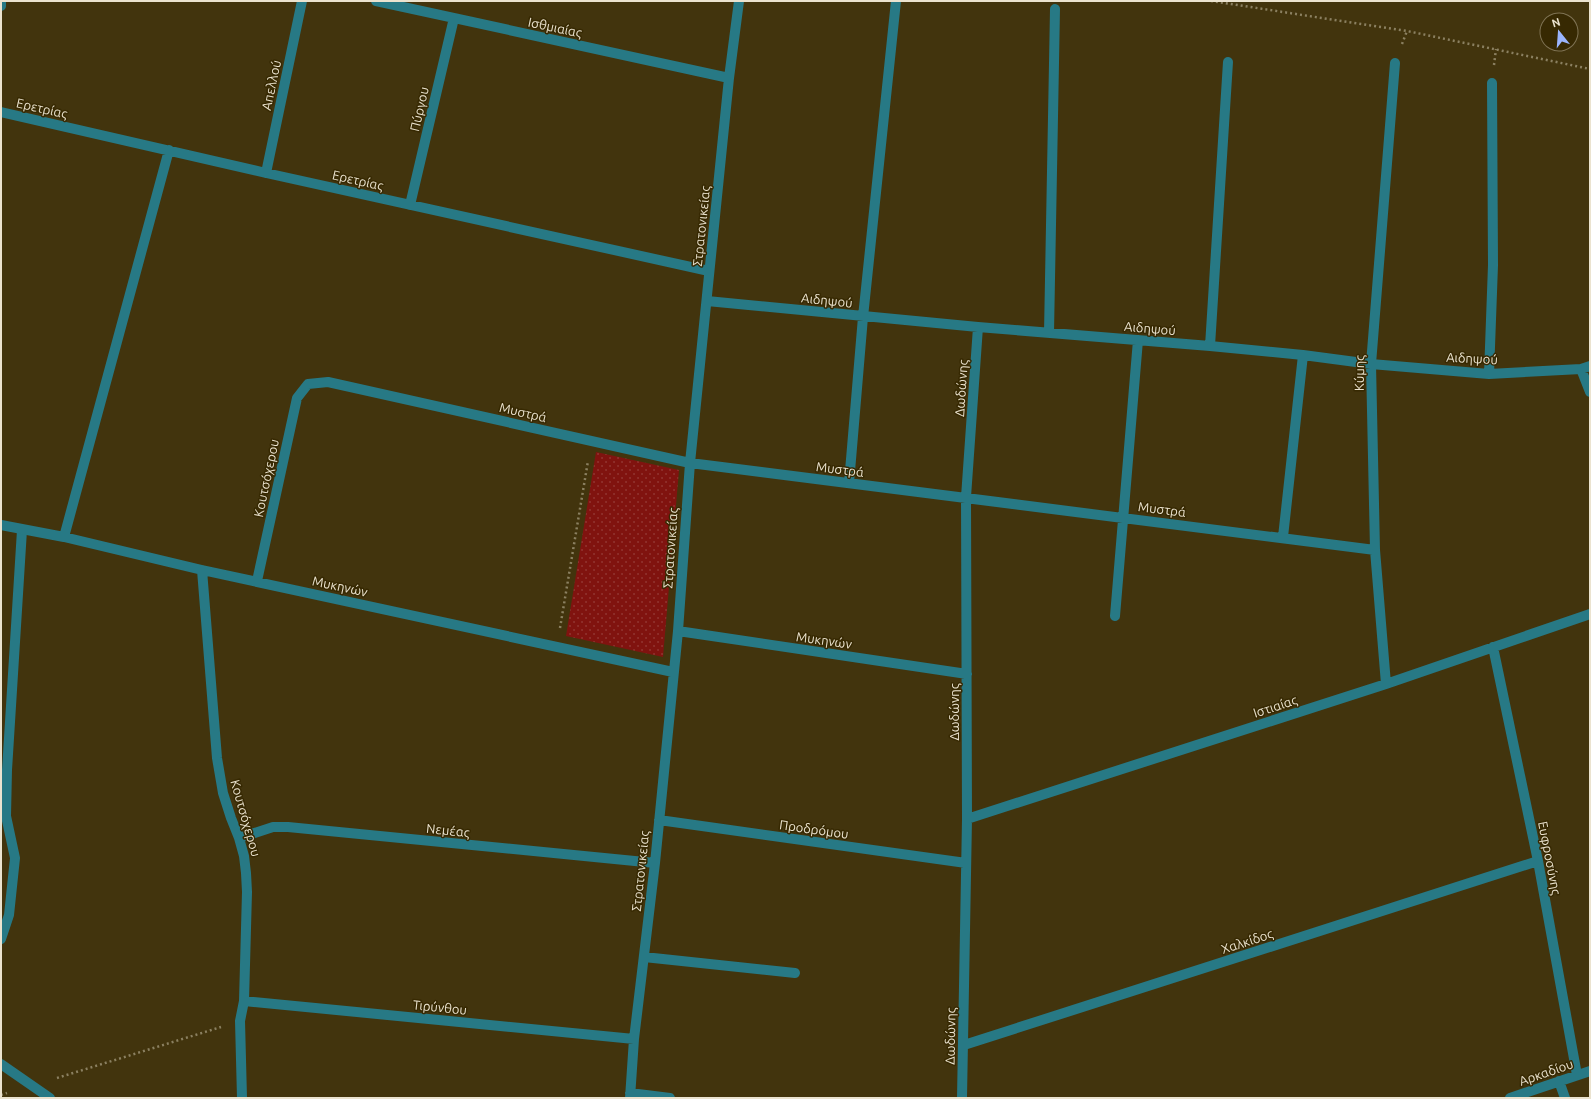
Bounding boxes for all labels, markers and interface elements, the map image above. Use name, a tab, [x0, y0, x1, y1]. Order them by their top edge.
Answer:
north arrow	[1539, 12, 1579, 52]
street label: Ισθμιαίας	[527, 14, 583, 41]
text: N	[1550, 15, 1562, 29]
street label: Απελλού	[259, 59, 283, 111]
street label: Πύργου	[407, 85, 431, 133]
street label: Ερετρίας	[15, 95, 69, 122]
street label: Ερετρίας	[331, 167, 385, 194]
street label: Στρατονικείας	[690, 185, 713, 267]
street label: Αιδηψού	[801, 290, 853, 310]
street label: Αιδηψού	[1124, 319, 1176, 337]
street label: Αιδηψού	[1446, 350, 1498, 366]
street label: Κύμης	[1352, 355, 1367, 391]
street label: Δωδώνης	[952, 359, 971, 417]
street label: Μυστρά	[498, 400, 548, 424]
street label: Κουτσόχερου	[251, 438, 281, 518]
street label: Μυστρά	[815, 459, 865, 479]
street label: Μυστρά	[1137, 499, 1187, 519]
street label: Στρατονικείας	[660, 507, 681, 589]
street label: Μυκηνών	[311, 573, 370, 599]
street label: Μυκηνών	[795, 629, 853, 651]
street label: Δωδώνης	[947, 683, 962, 741]
street label: Ιστιαίας	[1251, 692, 1299, 721]
street label: Κουτσόχερου	[228, 778, 264, 858]
street label: Προδρόμου	[779, 817, 849, 841]
street label: Ευφροσύνης	[1535, 820, 1564, 896]
street label: Νεμέας	[426, 821, 470, 840]
street label: Στρατονικείας	[629, 830, 652, 912]
street label: Χαλκίδος	[1219, 926, 1275, 957]
street label: Τιρύνθου	[412, 997, 468, 1017]
street label: Δωδώνης	[943, 1007, 958, 1065]
street label: Αρκαδίου	[1517, 1056, 1575, 1088]

